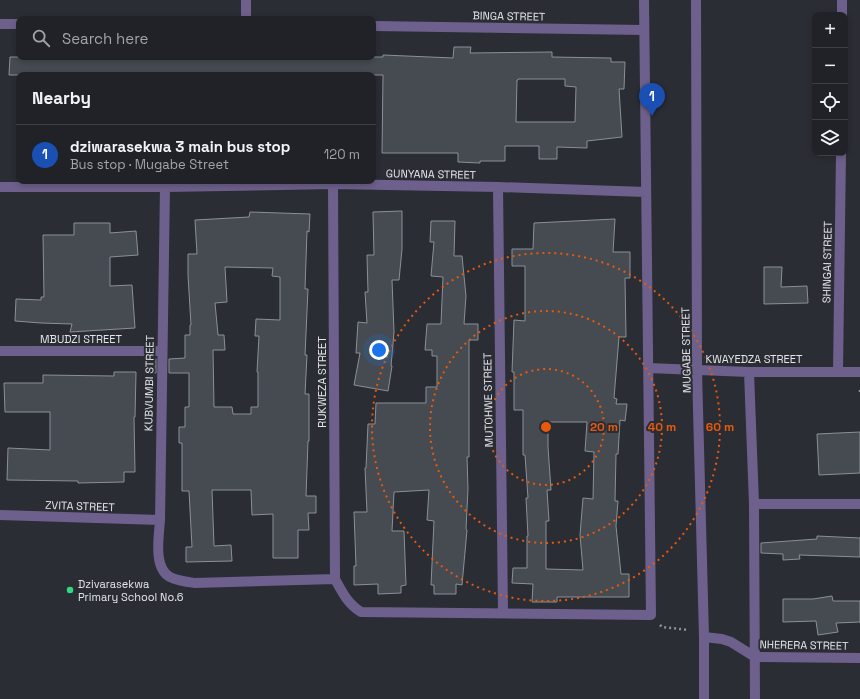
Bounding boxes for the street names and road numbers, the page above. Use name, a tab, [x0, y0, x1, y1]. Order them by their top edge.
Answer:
street label: BINGA STREET	[472, 8, 546, 24]
street label: GUNYANA STREET	[386, 166, 477, 182]
street label: SHINGAI STREET	[819, 220, 835, 303]
street label: MUGABE STREET	[678, 306, 694, 393]
street label: MBUDZI STREET	[40, 332, 122, 346]
street label: KUBVUMBI STREET	[141, 334, 157, 431]
street label: RUKWEZA STREET	[315, 336, 329, 428]
street label: MUTOHWE STREET	[480, 352, 496, 448]
street label: KWAYEDZA STREET	[706, 352, 803, 366]
street label: ZVITA STREET	[45, 498, 116, 514]
street label: NHERERA STREET	[759, 637, 849, 653]

